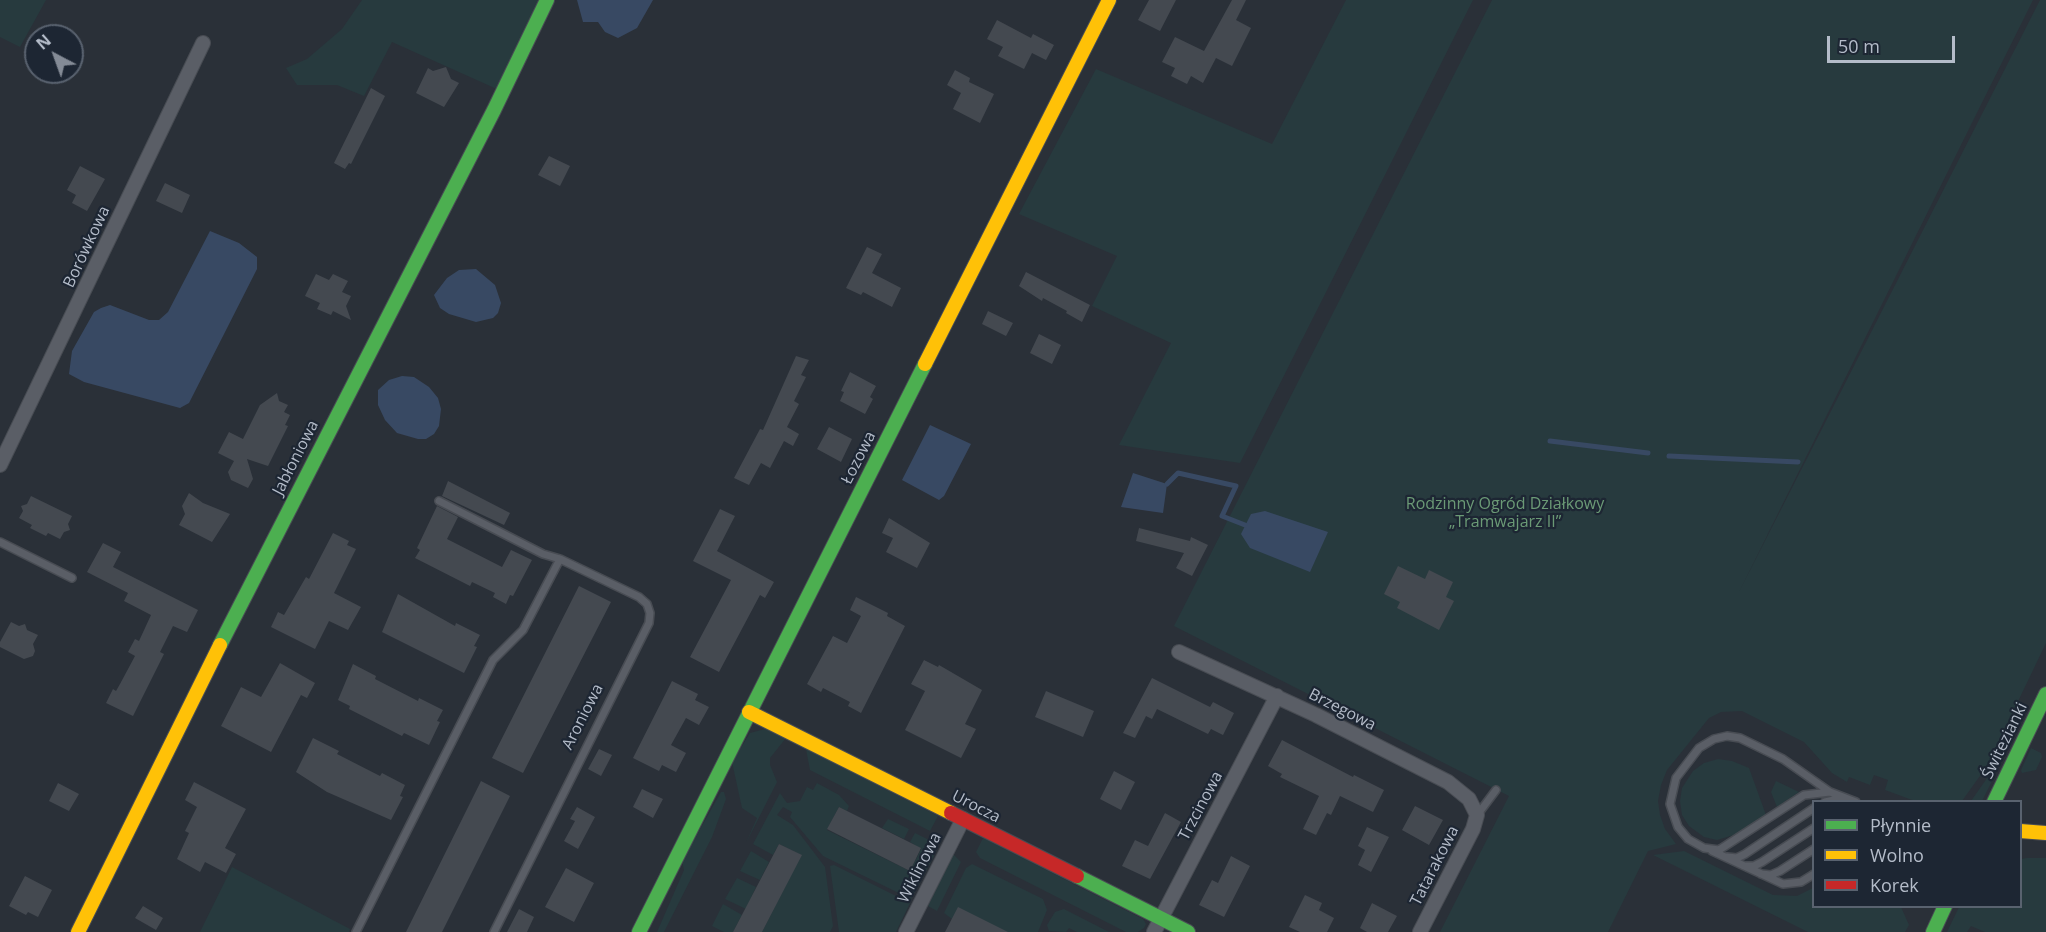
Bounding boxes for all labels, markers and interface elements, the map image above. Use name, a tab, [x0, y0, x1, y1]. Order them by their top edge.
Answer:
north arrow	[24, 24, 84, 84]
scale bar	[1830, 24, 1958, 62]
text: N	[31, 29, 56, 55]
text: 50 m	[1838, 34, 1880, 58]
street label: Borówkowa	[60, 203, 114, 291]
street label: Jabłoniowa	[269, 417, 323, 499]
street label: Łozowa	[838, 429, 880, 487]
park label: Rodzinny Ogród Działkowy „Tramwajarz II”	[1406, 494, 1604, 532]
street label: Aroniowa	[558, 681, 608, 753]
street label: Brzegowa	[1305, 685, 1379, 735]
street label: Świtezianki	[1978, 700, 2032, 782]
street label: Trzcinowa	[1175, 768, 1227, 844]
street label: Urocza	[949, 787, 1003, 827]
legend	[1812, 800, 2022, 908]
text: Płynnie	[1870, 813, 1931, 837]
street label: Tatarakowa	[1407, 823, 1463, 909]
street label: Wiklinowa	[894, 830, 946, 906]
text: Wolno	[1870, 843, 1924, 867]
text: Korek	[1870, 873, 1919, 897]

